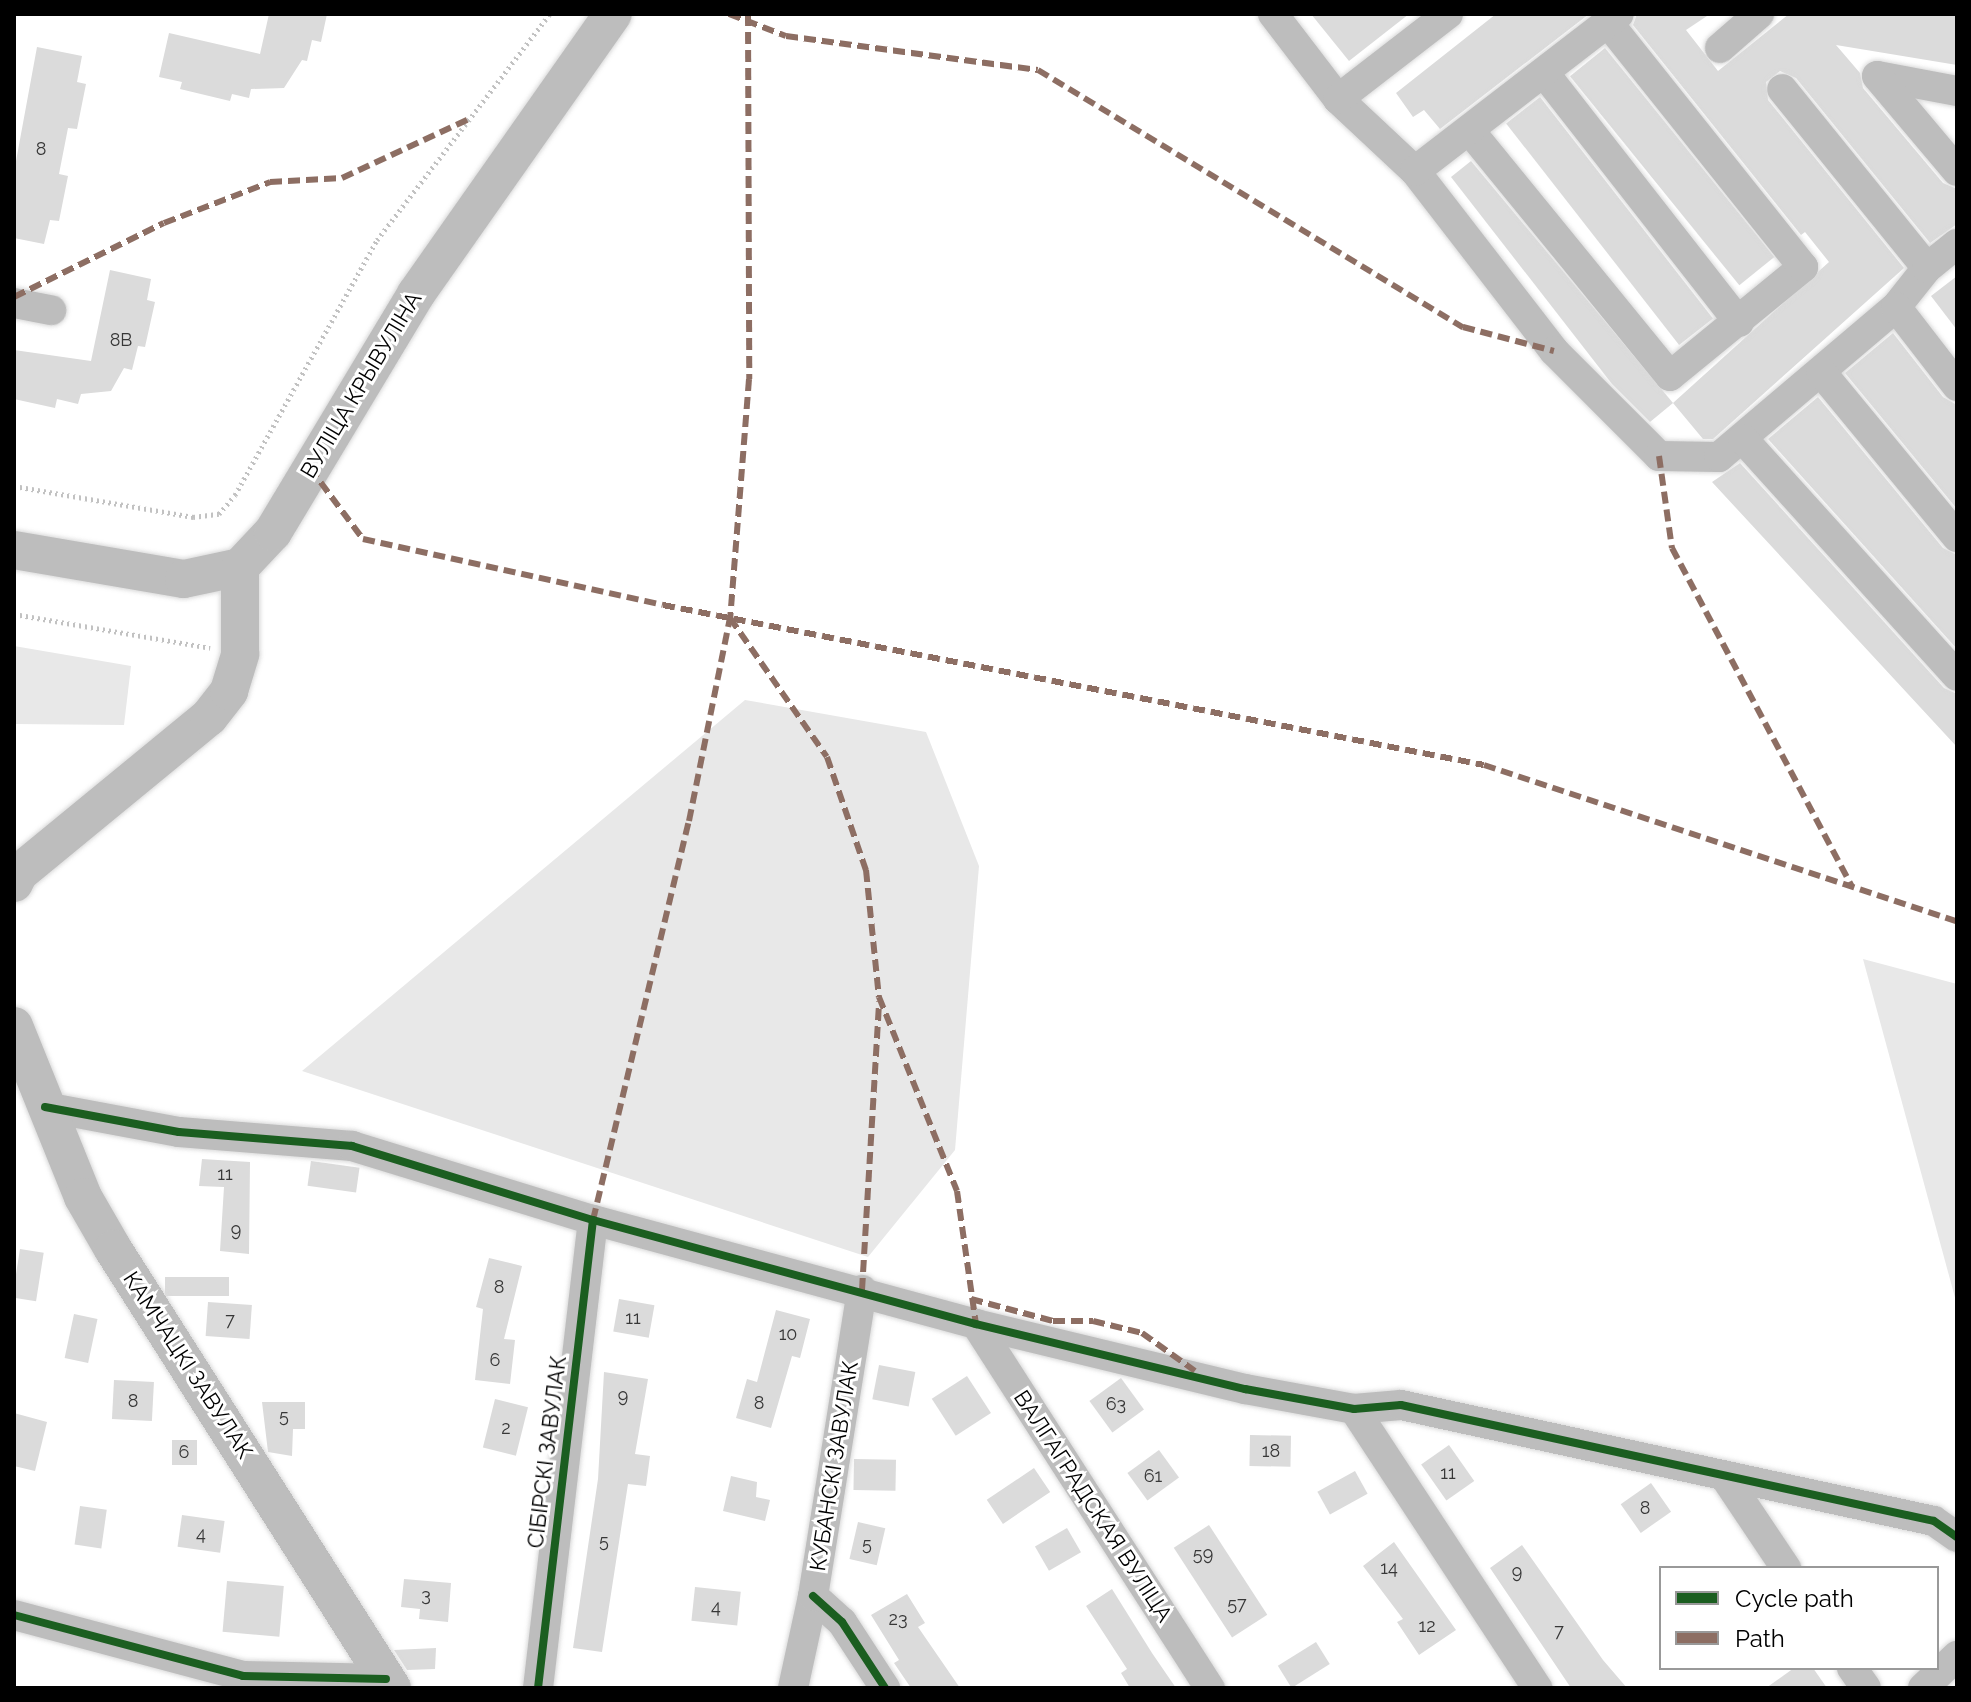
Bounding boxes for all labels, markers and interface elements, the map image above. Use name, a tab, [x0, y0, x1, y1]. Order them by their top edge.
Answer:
house number: 8	[36, 138, 46, 160]
street label: ВУЛІЦА КРЫВУЛІНА	[295, 287, 427, 483]
house number: 8В	[110, 329, 132, 351]
house number: 11	[217, 1163, 233, 1185]
house number: 9	[231, 1219, 241, 1241]
street label: КАМЧАЦКІ ЗАВУЛАК	[118, 1266, 258, 1464]
house number: 8	[494, 1276, 504, 1298]
house number: 11	[625, 1307, 641, 1329]
house number: 7	[225, 1309, 235, 1331]
house number: 10	[779, 1323, 797, 1345]
house number: 6	[490, 1349, 500, 1371]
street label: СІБІРСКІ ЗАВУЛАК	[522, 1354, 572, 1550]
street label: КУБАНСКІ ЗАВУЛАК	[804, 1359, 864, 1573]
house number: 9	[618, 1385, 628, 1407]
street label: ВАЛГАГРАДСКАЯ ВУЛІЦА	[1008, 1385, 1178, 1627]
house number: 8	[128, 1390, 138, 1412]
house number: 8	[754, 1392, 764, 1414]
house number: 63	[1106, 1393, 1126, 1415]
house number: 5	[279, 1405, 289, 1427]
house number: 2	[501, 1417, 511, 1439]
house number: 18	[1262, 1440, 1280, 1462]
house number: 6	[179, 1441, 189, 1463]
house number: 11	[1440, 1462, 1456, 1484]
house number: 61	[1144, 1465, 1162, 1487]
house number: 8	[1640, 1497, 1650, 1519]
house number: 4	[196, 1523, 206, 1545]
house number: 5	[599, 1530, 609, 1552]
house number: 5	[862, 1533, 872, 1555]
house number: 59	[1193, 1543, 1213, 1565]
house number: 14	[1380, 1557, 1398, 1579]
house number: 9	[1512, 1561, 1522, 1583]
legend	[1659, 1566, 1939, 1670]
house number: 3	[421, 1584, 431, 1606]
text: Cycle path	[1735, 1584, 1854, 1613]
house number: 57	[1227, 1593, 1247, 1615]
house number: 4	[711, 1596, 721, 1618]
house number: 23	[889, 1608, 907, 1630]
house number: 12	[1418, 1615, 1436, 1637]
house number: 7	[1554, 1620, 1564, 1642]
text: Path	[1735, 1624, 1785, 1653]

